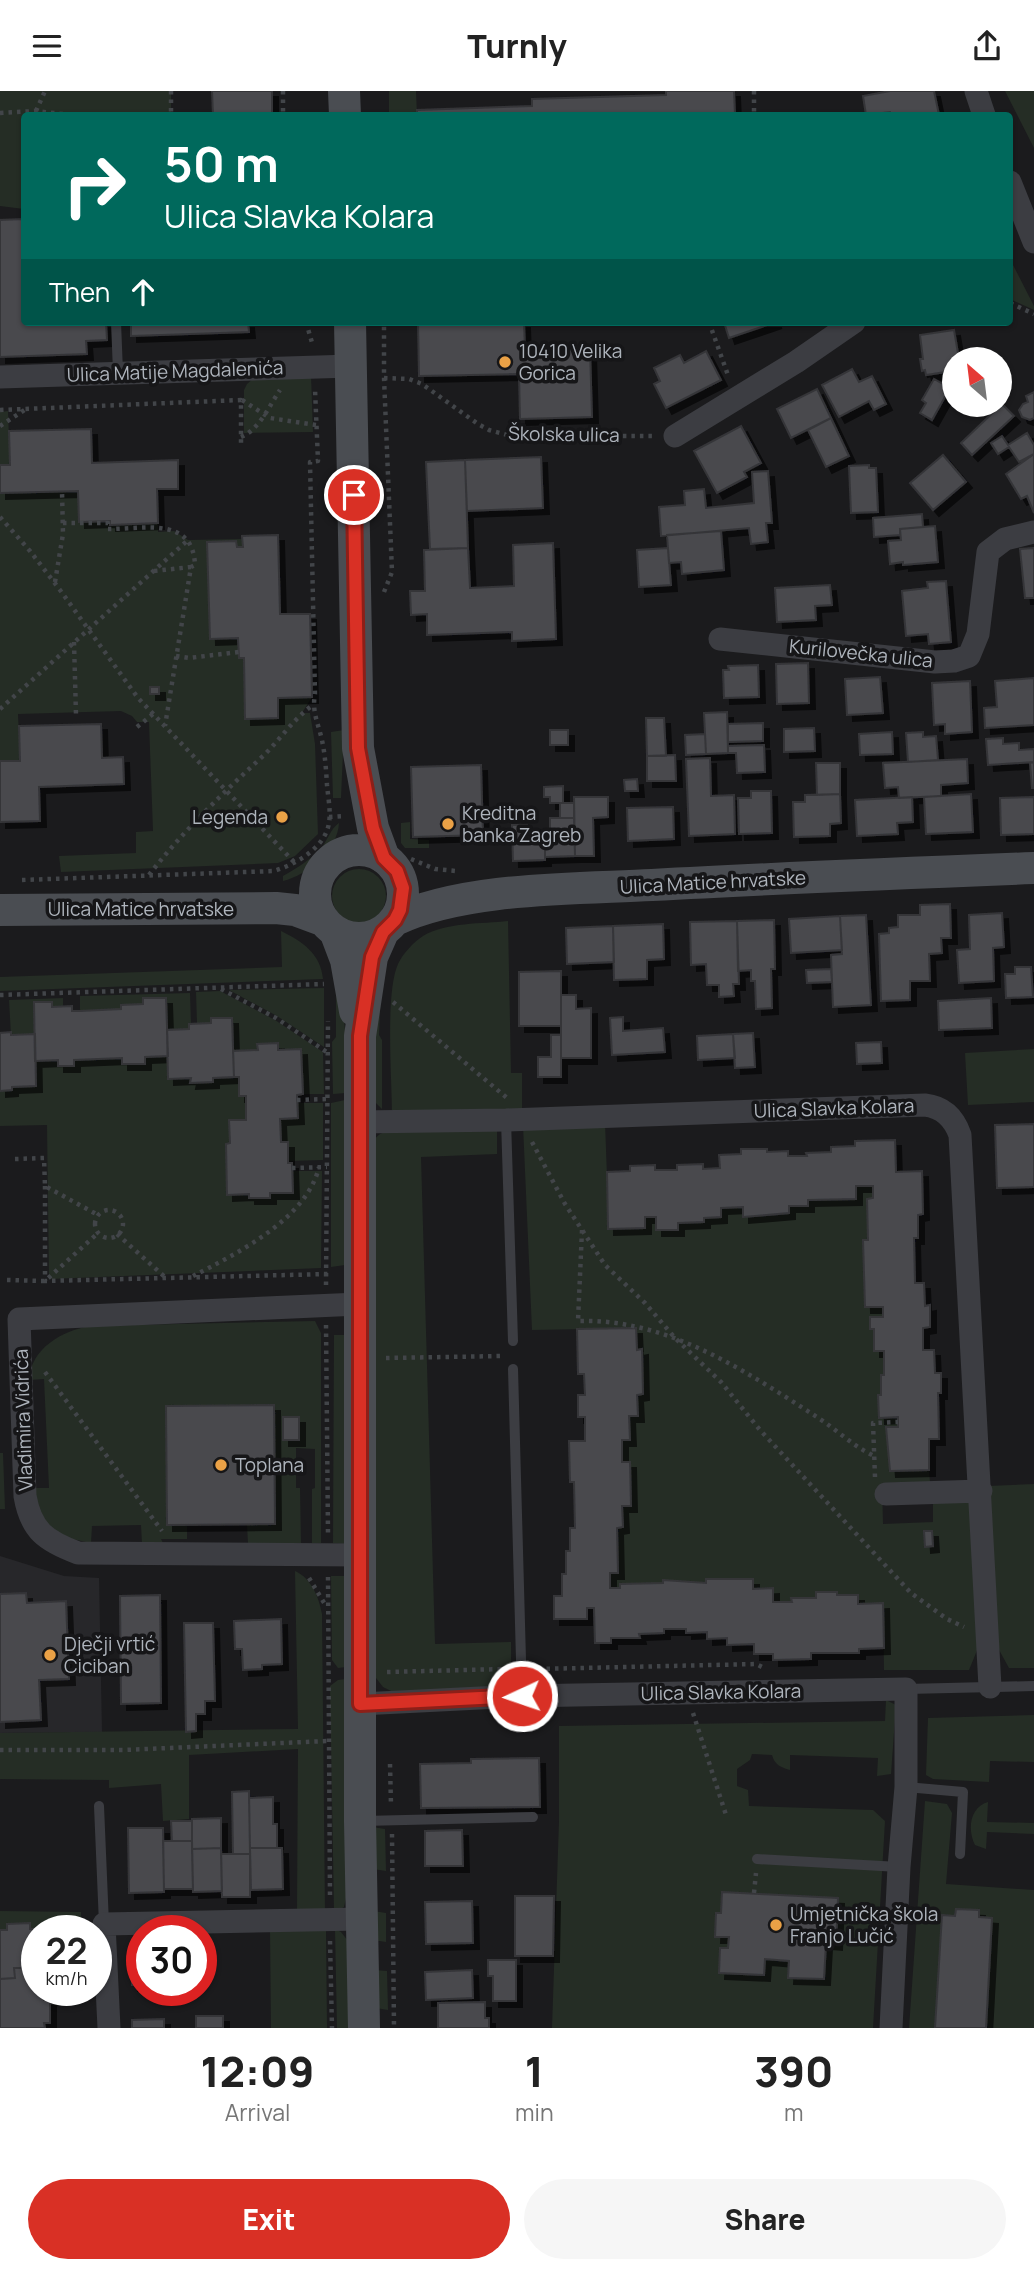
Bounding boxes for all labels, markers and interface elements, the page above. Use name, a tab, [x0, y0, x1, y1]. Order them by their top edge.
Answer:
text: Turnly	[467, 24, 567, 68]
icon: menu	[28, 27, 66, 65]
icon: share	[968, 27, 1006, 65]
text: 50 m	[164, 130, 279, 197]
icon: right	[49, 140, 140, 231]
text: Ulica Slavka Kolara	[164, 194, 434, 238]
icon: ahead	[124, 273, 162, 311]
text: Then	[49, 274, 110, 310]
place label: 10410 Velika Gorica	[519, 338, 622, 386]
north arrow	[942, 347, 1012, 417]
map controls	[942, 347, 1012, 417]
street label: Ulica Matije Magdalenića	[66, 354, 284, 388]
marker: 10410 Velika Gorica	[497, 354, 513, 370]
street label: Školska ulica	[508, 420, 620, 448]
pin	[324, 465, 384, 525]
icon: arrive	[335, 476, 373, 514]
street label: Kurilovečka ulica	[788, 633, 934, 673]
place label: Kreditna banka Zagreb	[462, 800, 581, 848]
place label: Legenda	[192, 804, 268, 830]
marker: Legenda	[274, 809, 290, 825]
marker: Kreditna banka Zagreb	[440, 816, 456, 832]
street label: Ulica Matice hrvatske	[619, 864, 807, 900]
street label: Ulica Matice hrvatske	[48, 896, 234, 922]
street label: Ulica Slavka Kolara	[753, 1092, 915, 1124]
street label: Vladimira Vidrića	[8, 1348, 38, 1492]
place label: Toplana	[235, 1452, 304, 1478]
marker: Toplana	[213, 1457, 229, 1473]
place label: Dječji vrtić Ciciban	[64, 1631, 155, 1679]
marker: Dječji vrtić Ciciban	[42, 1647, 58, 1663]
position arrow	[485, 1659, 559, 1733]
street label: Ulica Slavka Kolara	[641, 1678, 801, 1706]
place label: Umjetnička škola Franjo Lučić	[790, 1901, 938, 1949]
speed limit sign: 30	[126, 1915, 217, 2006]
marker: Umjetnička škola Franjo Lučić	[768, 1917, 784, 1933]
text: 22	[46, 1927, 87, 1975]
text: km/h	[46, 1966, 87, 1990]
text: 12:09	[201, 2042, 314, 2100]
text: 1	[525, 2042, 544, 2100]
text: 390	[754, 2042, 833, 2100]
text: Arrival	[225, 2096, 290, 2128]
text: min	[515, 2096, 554, 2128]
text: m	[784, 2096, 804, 2128]
button: Exit	[28, 2179, 510, 2259]
button: Share	[524, 2179, 1006, 2259]

